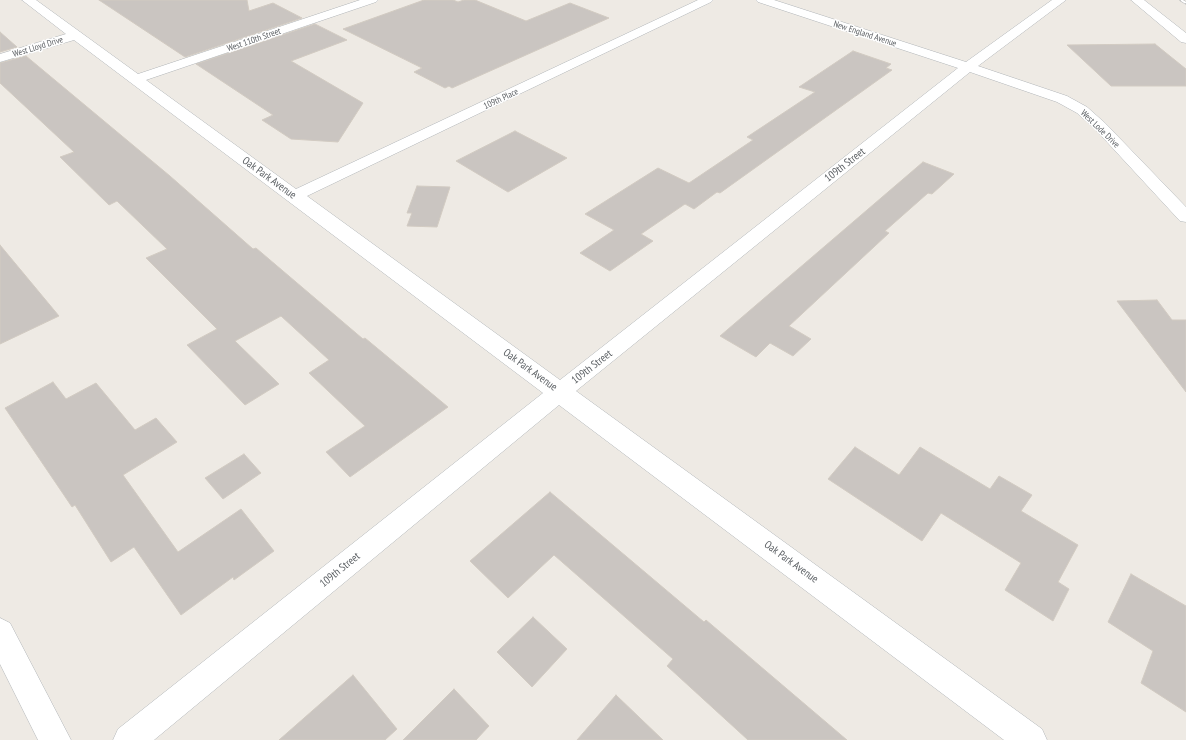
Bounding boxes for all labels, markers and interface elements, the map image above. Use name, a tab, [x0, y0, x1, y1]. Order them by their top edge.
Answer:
street label: New England Avenue	[832, 19, 898, 49]
street label: West 110th Street	[226, 26, 282, 54]
street label: West Lloyd Drive	[12, 34, 64, 60]
street label: 109th Place	[482, 86, 520, 112]
street label: West Lode Drive	[1078, 108, 1122, 150]
street label: 109th Street	[822, 145, 868, 185]
street label: Oak Park Avenue	[239, 154, 299, 202]
street label: Oak Park Avenue	[500, 346, 560, 394]
street label: 109th Street	[569, 347, 615, 387]
street label: Oak Park Avenue	[761, 538, 821, 586]
street label: 109th Street	[317, 550, 363, 590]

